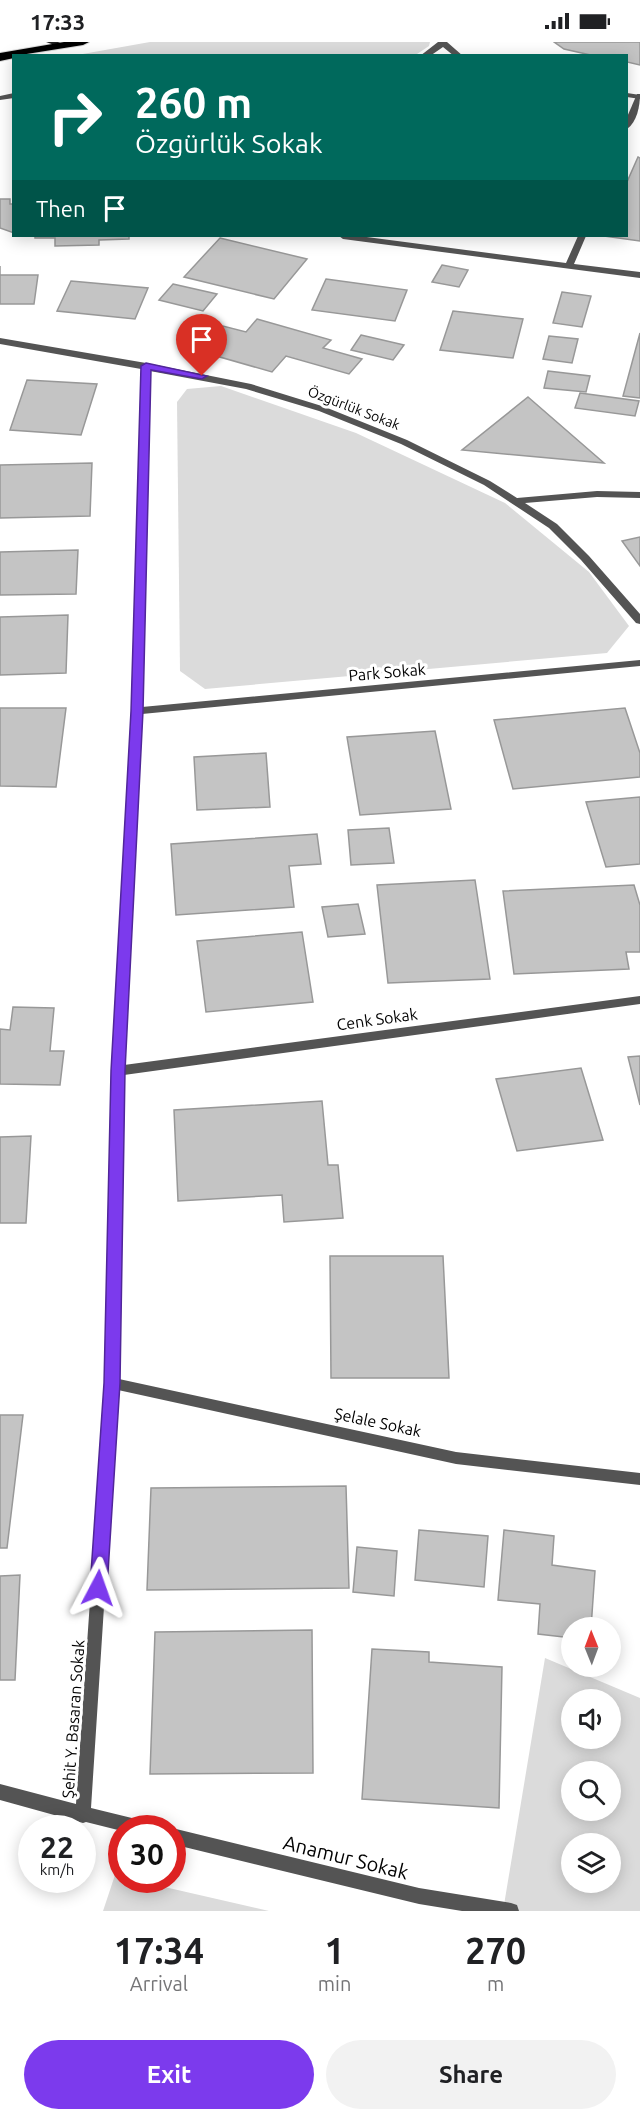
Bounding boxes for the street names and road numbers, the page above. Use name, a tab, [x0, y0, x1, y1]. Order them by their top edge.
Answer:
street label: Özgürlük Sokak	[306, 382, 403, 433]
street label: Park Sokak	[348, 660, 426, 684]
street label: Cenk Sokak	[335, 1004, 419, 1034]
street label: Şelale Sokak	[333, 1404, 423, 1440]
street label: Şehit Y. Basaran Sokak	[58, 1639, 88, 1799]
street label: Anamur Sokak	[281, 1830, 411, 1884]

